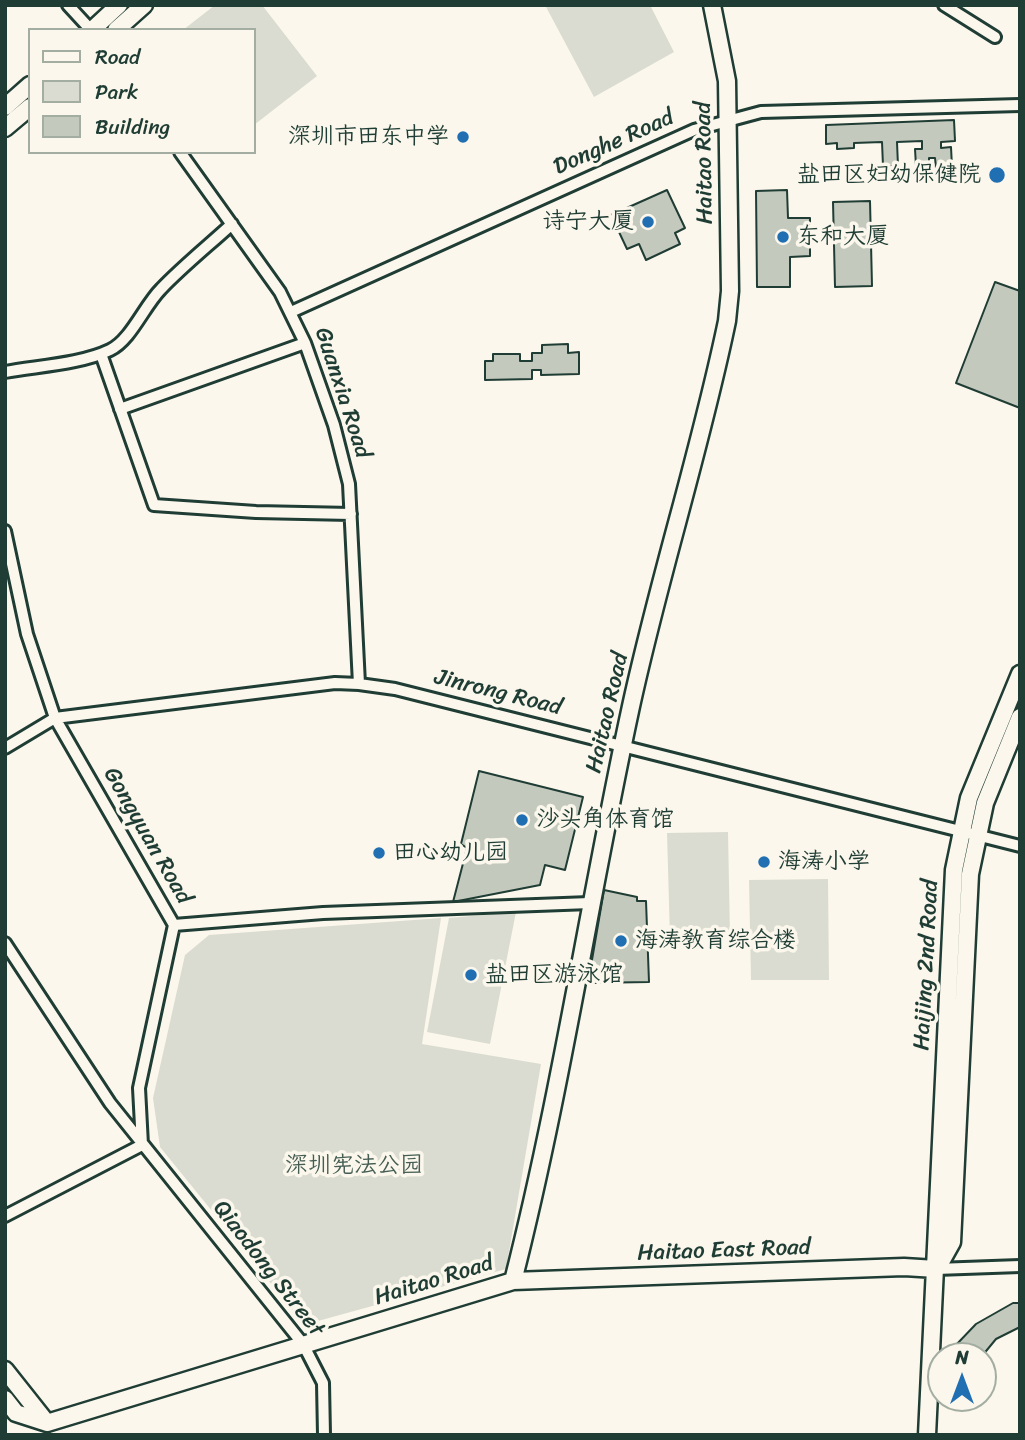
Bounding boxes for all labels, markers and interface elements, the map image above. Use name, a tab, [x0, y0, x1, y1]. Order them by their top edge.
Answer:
legend	[28, 28, 256, 154]
text: Road	[95, 38, 140, 76]
text: Park	[95, 73, 138, 111]
street label: Haitao Road	[690, 101, 720, 225]
street label: Donghe Road	[550, 104, 678, 182]
text: Building	[95, 108, 170, 146]
place label: 深圳市田东中学	[288, 123, 449, 151]
marker: 深圳市田东中学	[455, 129, 471, 145]
place label: 盐田区妇幼保健院	[797, 161, 981, 189]
marker: 盐田区妇幼保健院	[987, 165, 1007, 185]
place label: 诗宁大厦	[542, 208, 634, 236]
marker: 诗宁大厦	[640, 214, 656, 230]
place label: 东和大厦	[797, 223, 889, 251]
marker: 东和大厦	[775, 229, 791, 245]
street label: Guanxia Road	[308, 324, 376, 462]
street label: Haitao Road	[581, 650, 635, 776]
street label: Jinrong Road	[432, 664, 564, 722]
street label: Gongyuan Road	[97, 763, 197, 909]
place label: 沙头角体育馆	[536, 806, 674, 834]
marker: 沙头角体育馆	[514, 812, 530, 828]
place label: 田心幼儿园	[393, 839, 508, 867]
marker: 田心幼儿园	[371, 845, 387, 861]
place label: 海涛小学	[778, 848, 870, 876]
marker: 海涛小学	[756, 854, 772, 870]
street label: Haijing 2nd Road	[909, 879, 945, 1051]
place label: 海涛教育综合楼	[635, 927, 796, 955]
marker: 海涛教育综合楼	[613, 933, 629, 949]
place label: 盐田区游泳馆	[485, 961, 623, 989]
marker: 盐田区游泳馆	[463, 967, 479, 983]
park label: 深圳宪法公园	[285, 1152, 423, 1180]
street label: Qiaodong Street	[206, 1196, 330, 1342]
street label: Haitao East Road	[637, 1234, 811, 1268]
street label: Haitao Road	[371, 1250, 497, 1312]
text: N	[955, 1341, 969, 1374]
north arrow	[927, 1342, 997, 1412]

